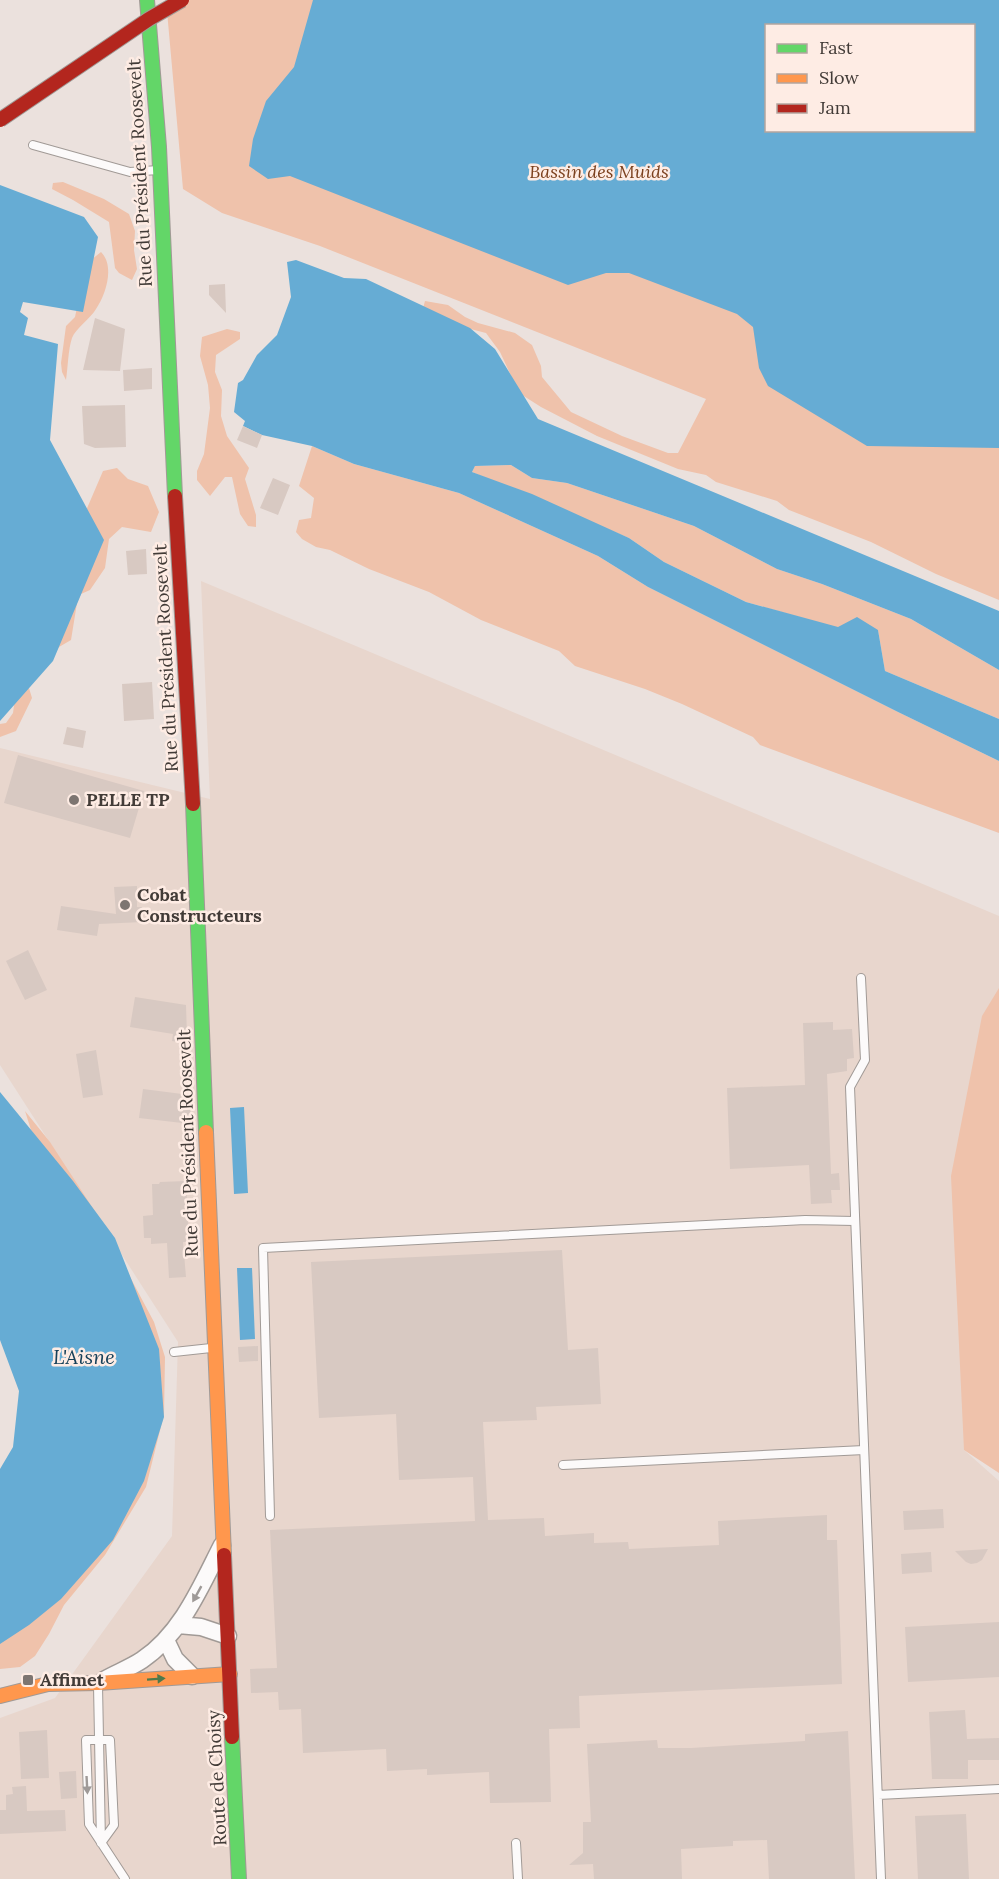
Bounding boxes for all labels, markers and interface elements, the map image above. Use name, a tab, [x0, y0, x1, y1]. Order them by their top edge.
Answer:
legend	[765, 24, 975, 132]
text: Fast	[819, 36, 853, 59]
street label: Rue du Président Roosevelt	[122, 58, 157, 288]
text: Slow	[819, 66, 859, 89]
text: Jam	[818, 96, 851, 119]
park label: Bassin des Muids	[529, 160, 669, 183]
street label: Rue du Président Roosevelt	[148, 543, 183, 773]
place label: PELLE TP	[86, 788, 170, 811]
marker: PELLE TP	[67, 793, 81, 807]
place label: Cobat Constructeurs	[137, 883, 262, 927]
marker: Cobat Constructeurs	[118, 898, 132, 912]
street label: Rue du Président Roosevelt	[172, 1028, 203, 1258]
water label: L'Aisne	[53, 1344, 115, 1369]
one-way arrow	[192, 1586, 202, 1603]
place label: Affimet	[40, 1668, 105, 1691]
marker: Affimet	[21, 1673, 35, 1687]
one-way arrow	[147, 1674, 166, 1684]
street label: Route de Choisy	[201, 1709, 232, 1847]
one-way arrow	[83, 1776, 92, 1795]

